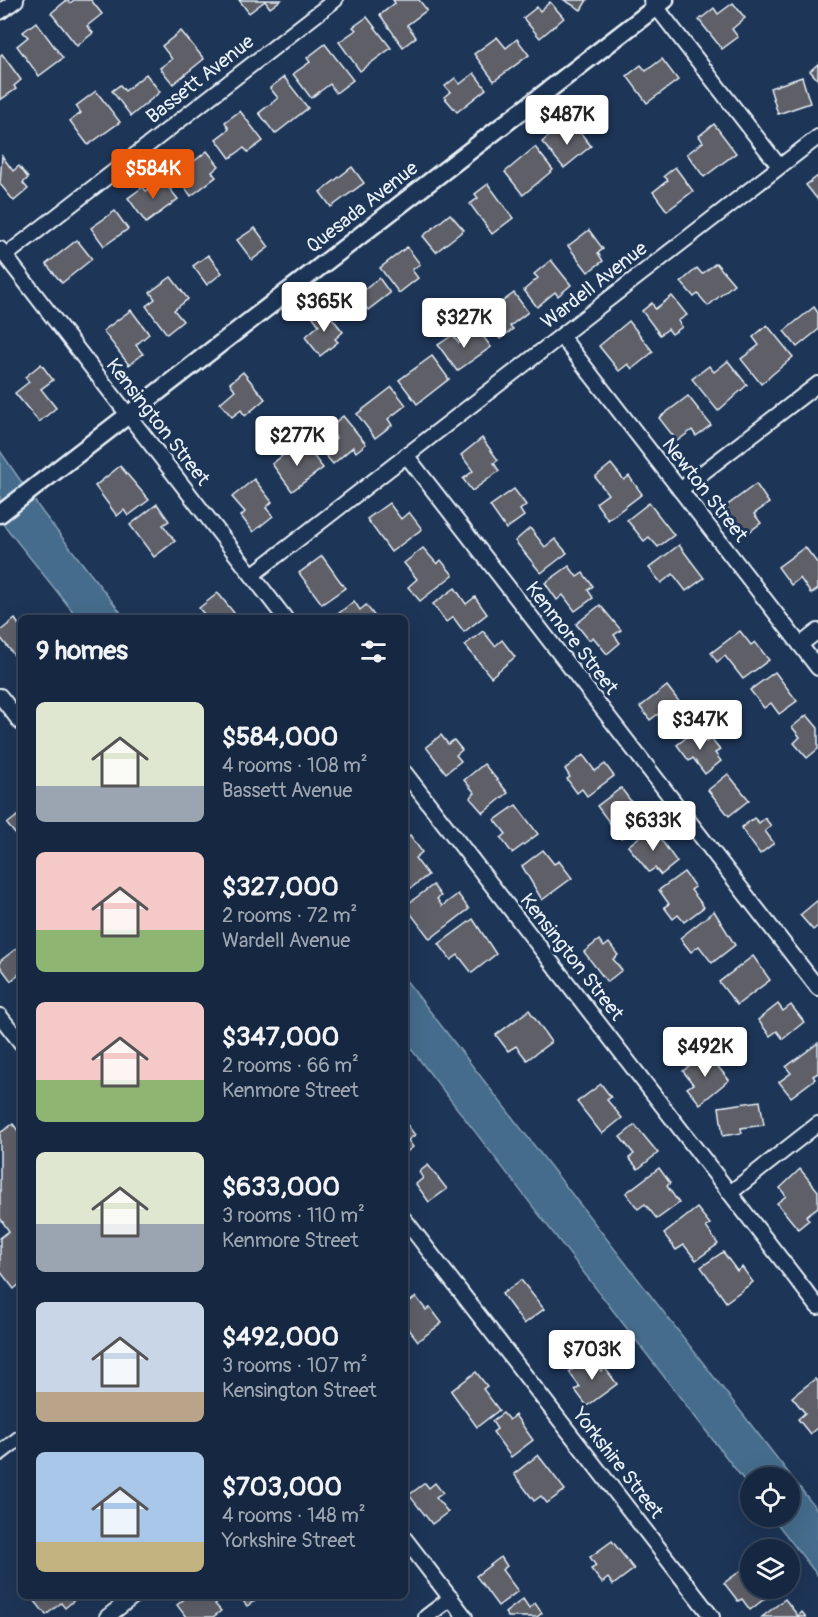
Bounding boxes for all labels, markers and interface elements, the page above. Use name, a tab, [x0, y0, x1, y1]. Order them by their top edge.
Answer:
street label: Bassett Avenue	[141, 29, 259, 129]
pin: $487K	[525, 95, 609, 146]
text: $487K	[539, 102, 595, 127]
pin: $584K	[111, 149, 195, 200]
street label: Quesada Avenue	[301, 155, 423, 259]
text: $584K	[125, 156, 181, 181]
street label: Wardell Avenue	[536, 236, 652, 334]
pin: $365K	[282, 282, 366, 333]
text: $365K	[296, 289, 352, 314]
pin: $327K	[422, 298, 506, 349]
text: $327K	[436, 305, 492, 330]
street label: Kensington Street	[101, 353, 216, 491]
pin: $277K	[255, 416, 339, 467]
text: $277K	[269, 423, 325, 448]
street label: Newton Street	[657, 433, 754, 548]
street label: Kenmore Street	[520, 577, 624, 700]
text: 9 homes	[36, 635, 128, 667]
icon: filters	[357, 635, 390, 668]
pin: $347K	[658, 700, 742, 751]
text: $347K	[672, 707, 728, 732]
text: $584,000	[222, 721, 338, 753]
icon: home	[84, 726, 156, 798]
text: 4 rooms · 108 m²	[222, 753, 368, 778]
text: Bassett Avenue	[222, 778, 352, 803]
pin: $633K	[611, 801, 695, 852]
text: $633K	[625, 808, 681, 833]
text: $327,000	[222, 871, 339, 903]
icon: home	[84, 876, 156, 948]
street label: Kensington Street	[515, 888, 630, 1026]
text: 2 rooms · 72 m²	[222, 903, 357, 928]
text: Wardell Avenue	[222, 928, 350, 953]
text: $347,000	[222, 1021, 339, 1053]
icon: home	[84, 1026, 156, 1098]
pin: $492K	[663, 1027, 747, 1078]
text: $492K	[677, 1034, 733, 1059]
text: 2 rooms · 66 m²	[222, 1053, 359, 1078]
text: Kenmore Street	[222, 1078, 359, 1103]
text: $633,000	[222, 1171, 340, 1203]
icon: home	[84, 1176, 156, 1248]
text: 3 rooms · 110 m²	[222, 1203, 365, 1228]
text: Kenmore Street	[222, 1228, 359, 1253]
text: $492,000	[222, 1321, 339, 1353]
icon: home	[84, 1326, 156, 1398]
pin: $703K	[550, 1330, 634, 1381]
text: $703K	[563, 1337, 621, 1362]
text: 3 rooms · 107 m²	[222, 1353, 368, 1378]
text: Kensington Street	[222, 1378, 377, 1403]
street label: Yorkshire Street	[566, 1402, 669, 1524]
map controls	[740, 1467, 800, 1599]
button: locate	[740, 1467, 800, 1527]
text: $703,000	[222, 1471, 342, 1503]
icon: home	[84, 1476, 156, 1548]
text: 4 rooms · 148 m²	[222, 1503, 366, 1528]
text: Yorkshire Street	[222, 1528, 355, 1553]
button: layers	[740, 1539, 800, 1599]

